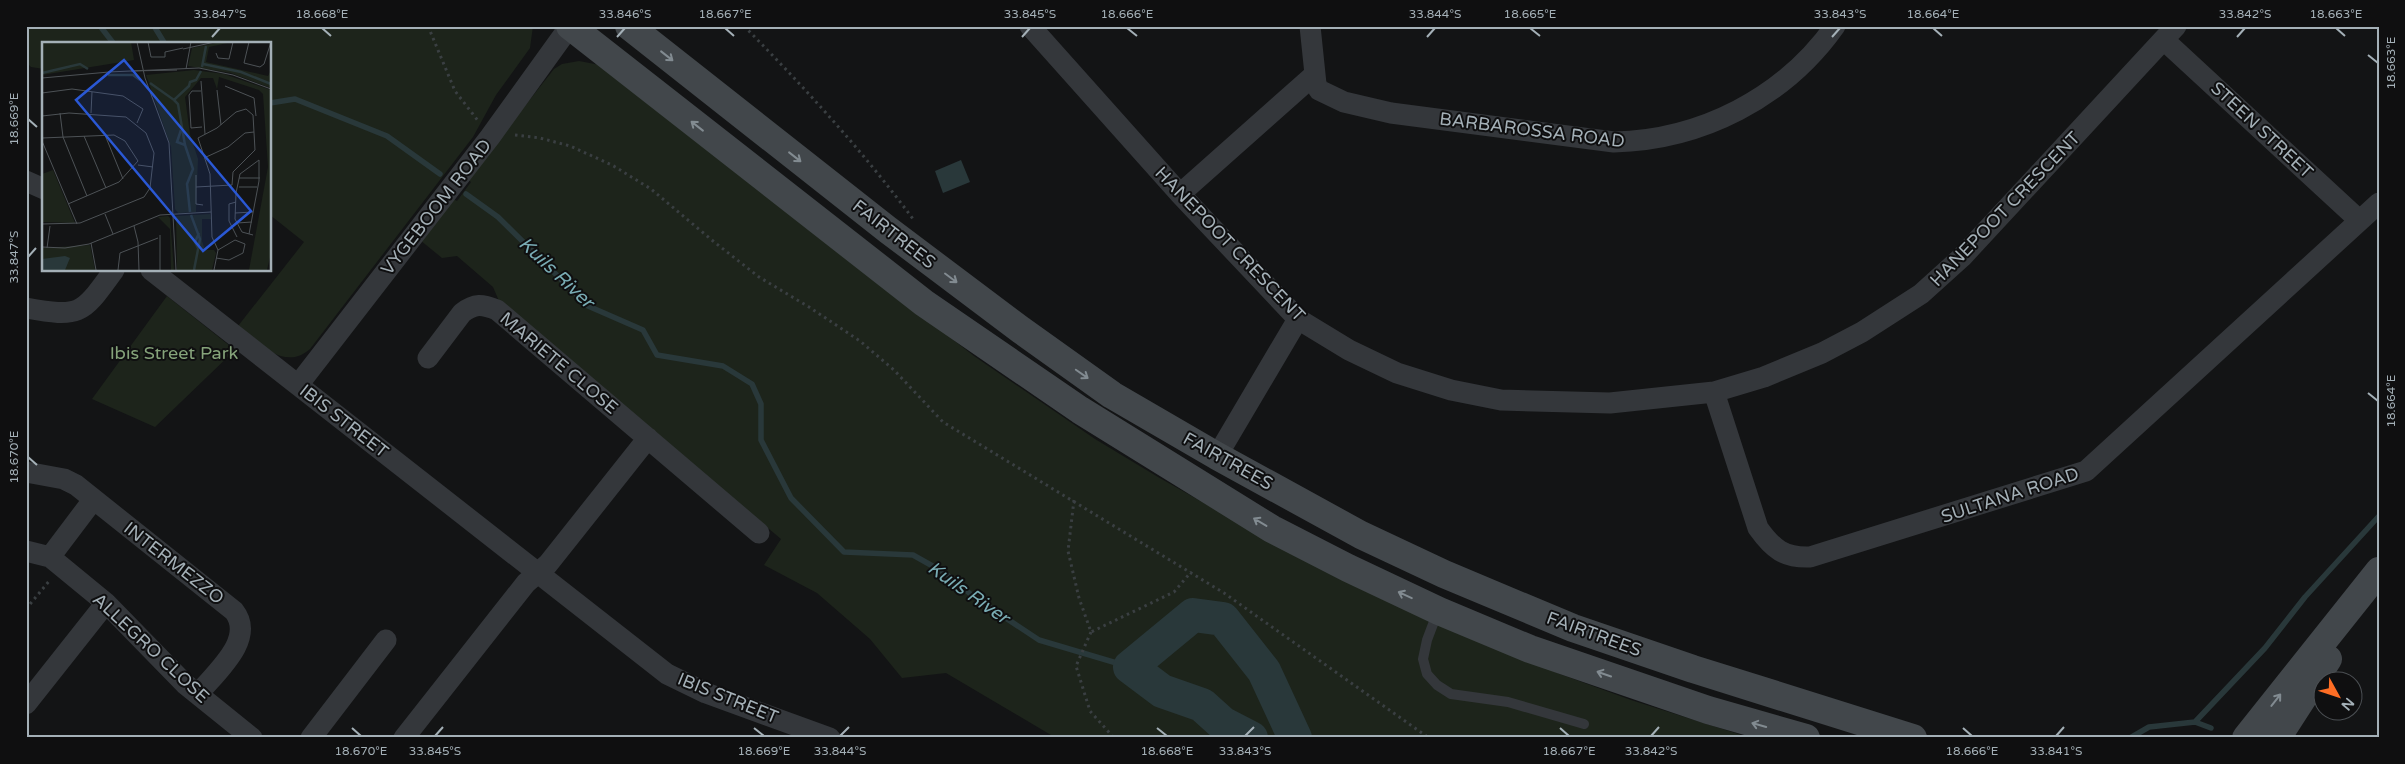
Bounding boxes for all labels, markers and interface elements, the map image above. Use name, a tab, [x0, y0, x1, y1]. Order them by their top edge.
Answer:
text: 33.847°S	[194, 7, 246, 21]
text: 18.668°E	[296, 7, 349, 21]
text: 33.846°S	[599, 7, 651, 21]
text: 18.667°E	[698, 7, 752, 21]
text: 33.845°S	[1004, 7, 1056, 21]
text: 18.666°E	[1101, 7, 1154, 21]
text: 33.844°S	[1409, 7, 1461, 21]
text: 18.665°E	[1504, 7, 1557, 21]
text: 33.843°S	[1814, 7, 1866, 21]
text: 18.664°E	[1907, 7, 1960, 21]
text: 33.842°S	[2219, 7, 2271, 21]
text: 18.663°E	[2310, 7, 2363, 21]
text: 18.663°E	[2384, 36, 2398, 90]
inset map	[42, 42, 271, 271]
one-way arrow	[661, 51, 674, 62]
street label: STEEN STREET	[2206, 77, 2318, 183]
text: 18.669°E	[7, 92, 21, 146]
street label: BARBAROSSA ROAD	[1438, 108, 1626, 152]
one-way arrow	[691, 120, 704, 131]
street label: HANEPOOT CRESCENT	[1925, 127, 2085, 291]
street label: VYGEBOOM ROAD	[376, 135, 496, 279]
one-way arrow	[788, 152, 801, 163]
street label: HANEPOOT CRESCENT	[1150, 162, 1310, 326]
street label: FAIRTREES	[848, 195, 940, 273]
text: 33.847°S	[7, 231, 21, 283]
water label: Kuils River	[514, 233, 600, 315]
one-way arrow	[944, 273, 958, 283]
street label: MARIETE CLOSE	[495, 307, 623, 419]
park label: Ibis Street Park	[110, 342, 239, 364]
one-way arrow	[1075, 369, 1089, 379]
text: 18.664°E	[2384, 374, 2398, 428]
street label: IBIS STREET	[295, 380, 393, 463]
street label: FAIRTREES	[1179, 427, 1277, 495]
text: 18.670°E	[7, 430, 21, 484]
street label: SULTANA ROAD	[1938, 462, 2082, 528]
one-way arrow	[1253, 516, 1267, 526]
street label: INTERMEZZO	[119, 517, 229, 609]
water label: Kuils River	[924, 557, 1015, 630]
street label: ALLEGRO CLOSE	[88, 588, 214, 708]
one-way arrow	[1398, 589, 1413, 599]
street label: FAIRTREES	[1544, 607, 1644, 661]
street label: IBIS STREET	[674, 668, 782, 728]
one-way arrow	[1597, 669, 1613, 678]
north arrow	[2312, 672, 2362, 722]
one-way arrow	[2271, 693, 2282, 706]
text: N	[2337, 694, 2358, 714]
one-way arrow	[1751, 719, 1767, 729]
text: 18.670°E	[335, 744, 388, 758]
text: 33.845°S	[409, 744, 461, 758]
text: 18.669°E	[738, 744, 791, 758]
text: 33.844°S	[814, 744, 866, 758]
text: 18.668°E	[1141, 744, 1194, 758]
text: 33.843°S	[1219, 744, 1271, 758]
text: 18.667°E	[1542, 744, 1596, 758]
text: 33.842°S	[1625, 744, 1677, 758]
text: 18.666°E	[1946, 744, 1999, 758]
text: 33.841°S	[2030, 744, 2082, 758]

